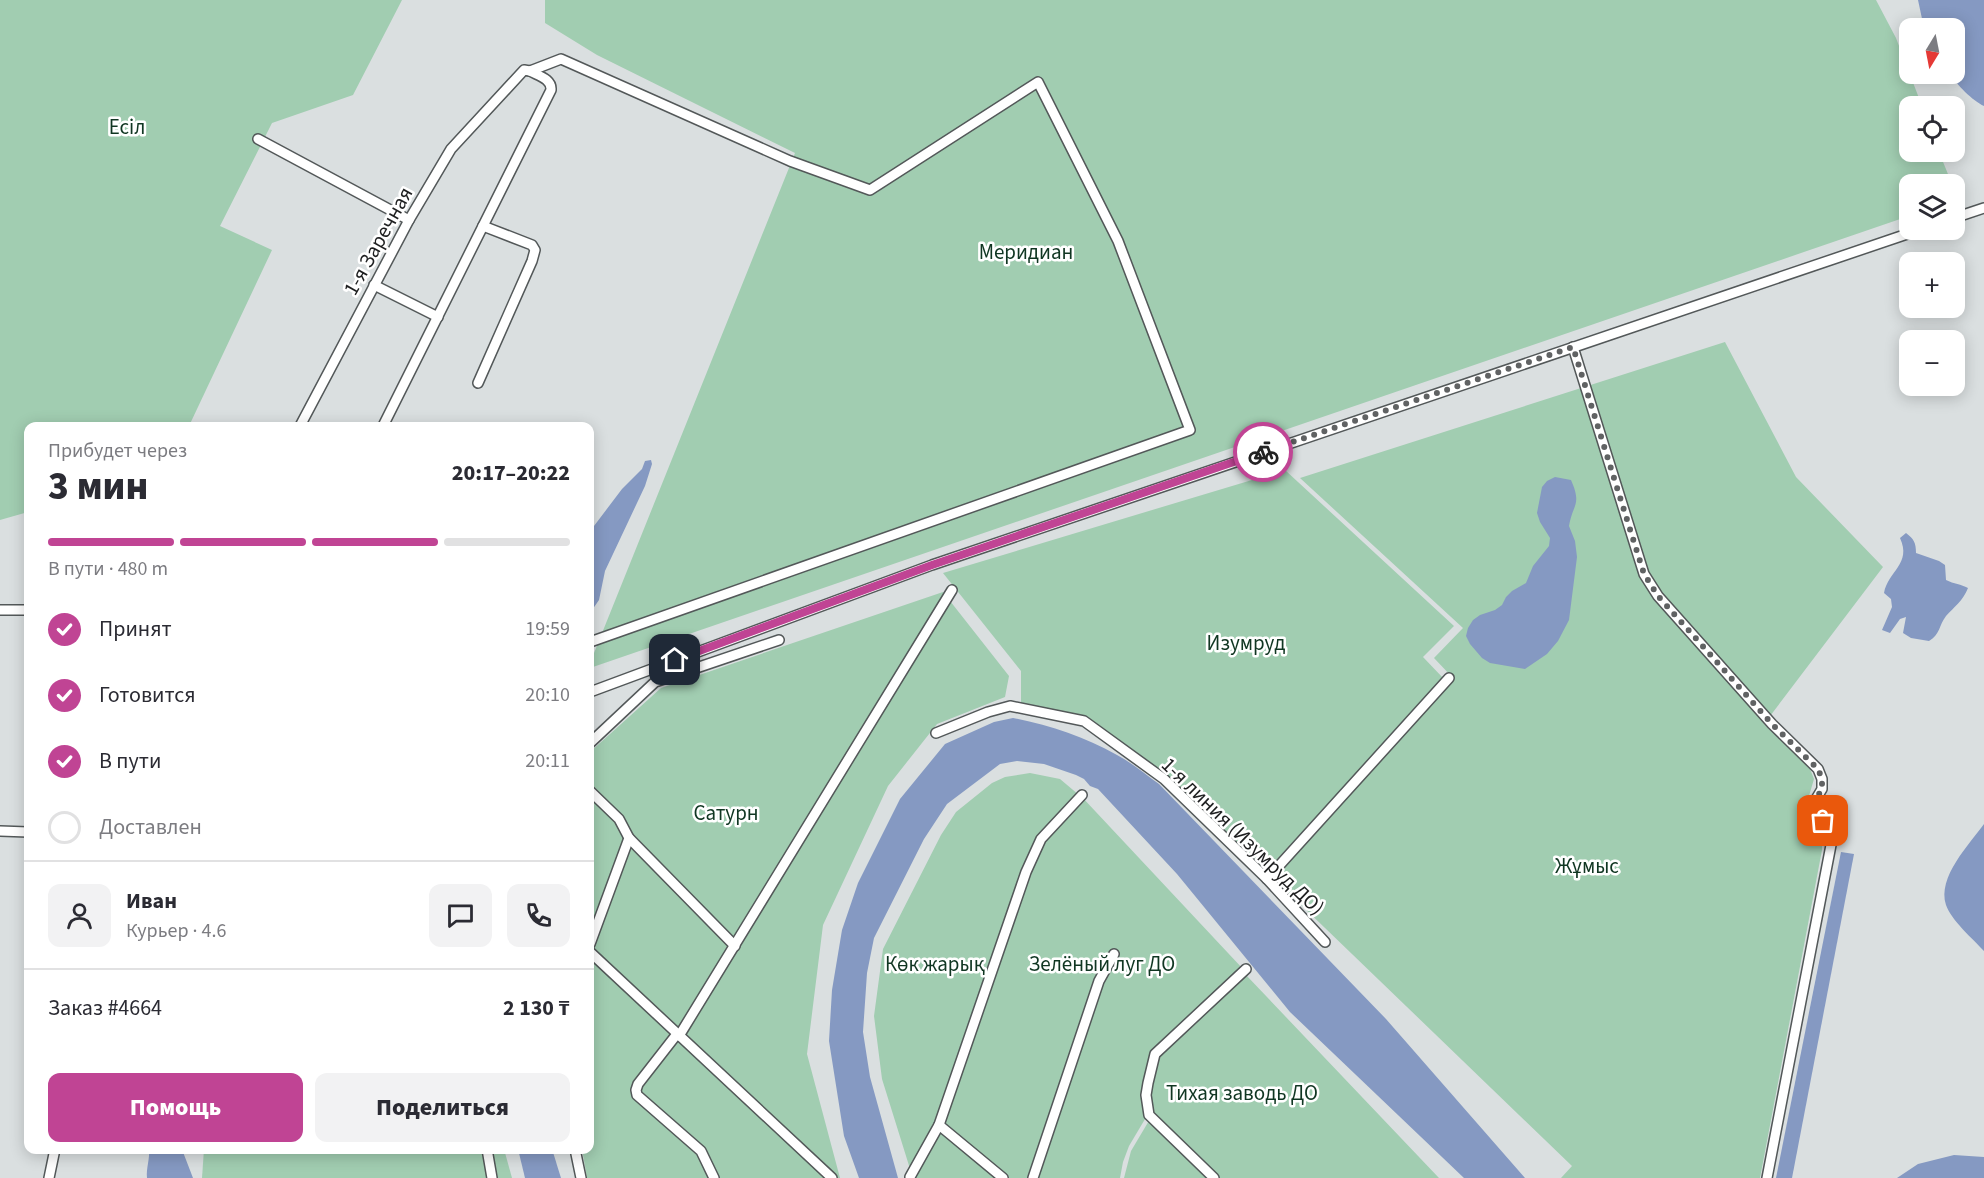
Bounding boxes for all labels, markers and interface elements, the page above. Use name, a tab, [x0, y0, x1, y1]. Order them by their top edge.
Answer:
north arrow	[1899, 18, 1965, 84]
map controls	[1899, 18, 1965, 396]
button: locate	[1899, 96, 1965, 162]
park label: Есіл	[109, 112, 145, 142]
button: layers	[1899, 174, 1965, 240]
street label: 1-я Заречная	[336, 181, 420, 301]
park label: Меридиан	[979, 237, 1073, 267]
button: +	[1899, 252, 1965, 318]
button: −	[1899, 330, 1965, 396]
courier	[1233, 422, 1293, 482]
icon: bike	[1247, 436, 1280, 469]
text: Прибудет через	[48, 437, 187, 465]
text: 20:17–20:22	[452, 457, 570, 489]
text: 3 мин	[48, 459, 148, 515]
text: В пути · 480 m	[48, 555, 168, 583]
icon: check	[48, 613, 81, 646]
text: Принят	[99, 613, 172, 645]
text: 19:59	[525, 615, 570, 643]
park label: Изумруд	[1207, 628, 1285, 658]
pin	[649, 634, 700, 685]
icon: home	[658, 643, 691, 676]
icon: check	[48, 679, 81, 712]
text: Готовится	[99, 679, 196, 711]
text: 20:10	[525, 681, 570, 709]
icon: check	[48, 745, 81, 778]
text: В пути	[99, 745, 161, 777]
text: 20:11	[525, 747, 570, 775]
street label: 1-я линия (Изумруд ДО)	[1155, 750, 1331, 922]
pin	[1797, 795, 1848, 846]
park label: Сатурн	[693, 798, 759, 828]
icon: bag	[1806, 804, 1839, 837]
text: Доставлен	[99, 811, 202, 843]
park label: Жұмыс	[1555, 851, 1619, 881]
button: person	[48, 884, 111, 947]
button: chat	[429, 884, 492, 947]
button: phone	[507, 884, 570, 947]
text: Иван	[126, 885, 177, 917]
text: Курьер · 4.6	[126, 917, 226, 945]
park label: Көк жарық	[885, 949, 985, 979]
park label: Зелёный луг ДО	[1029, 949, 1175, 979]
text: Заказ #4664	[48, 992, 162, 1024]
text: 2 130 ₸	[503, 992, 570, 1024]
button: Помощь	[48, 1073, 303, 1142]
button: Поделиться	[315, 1073, 570, 1142]
park label: Тихая заводь ДО	[1166, 1078, 1318, 1108]

